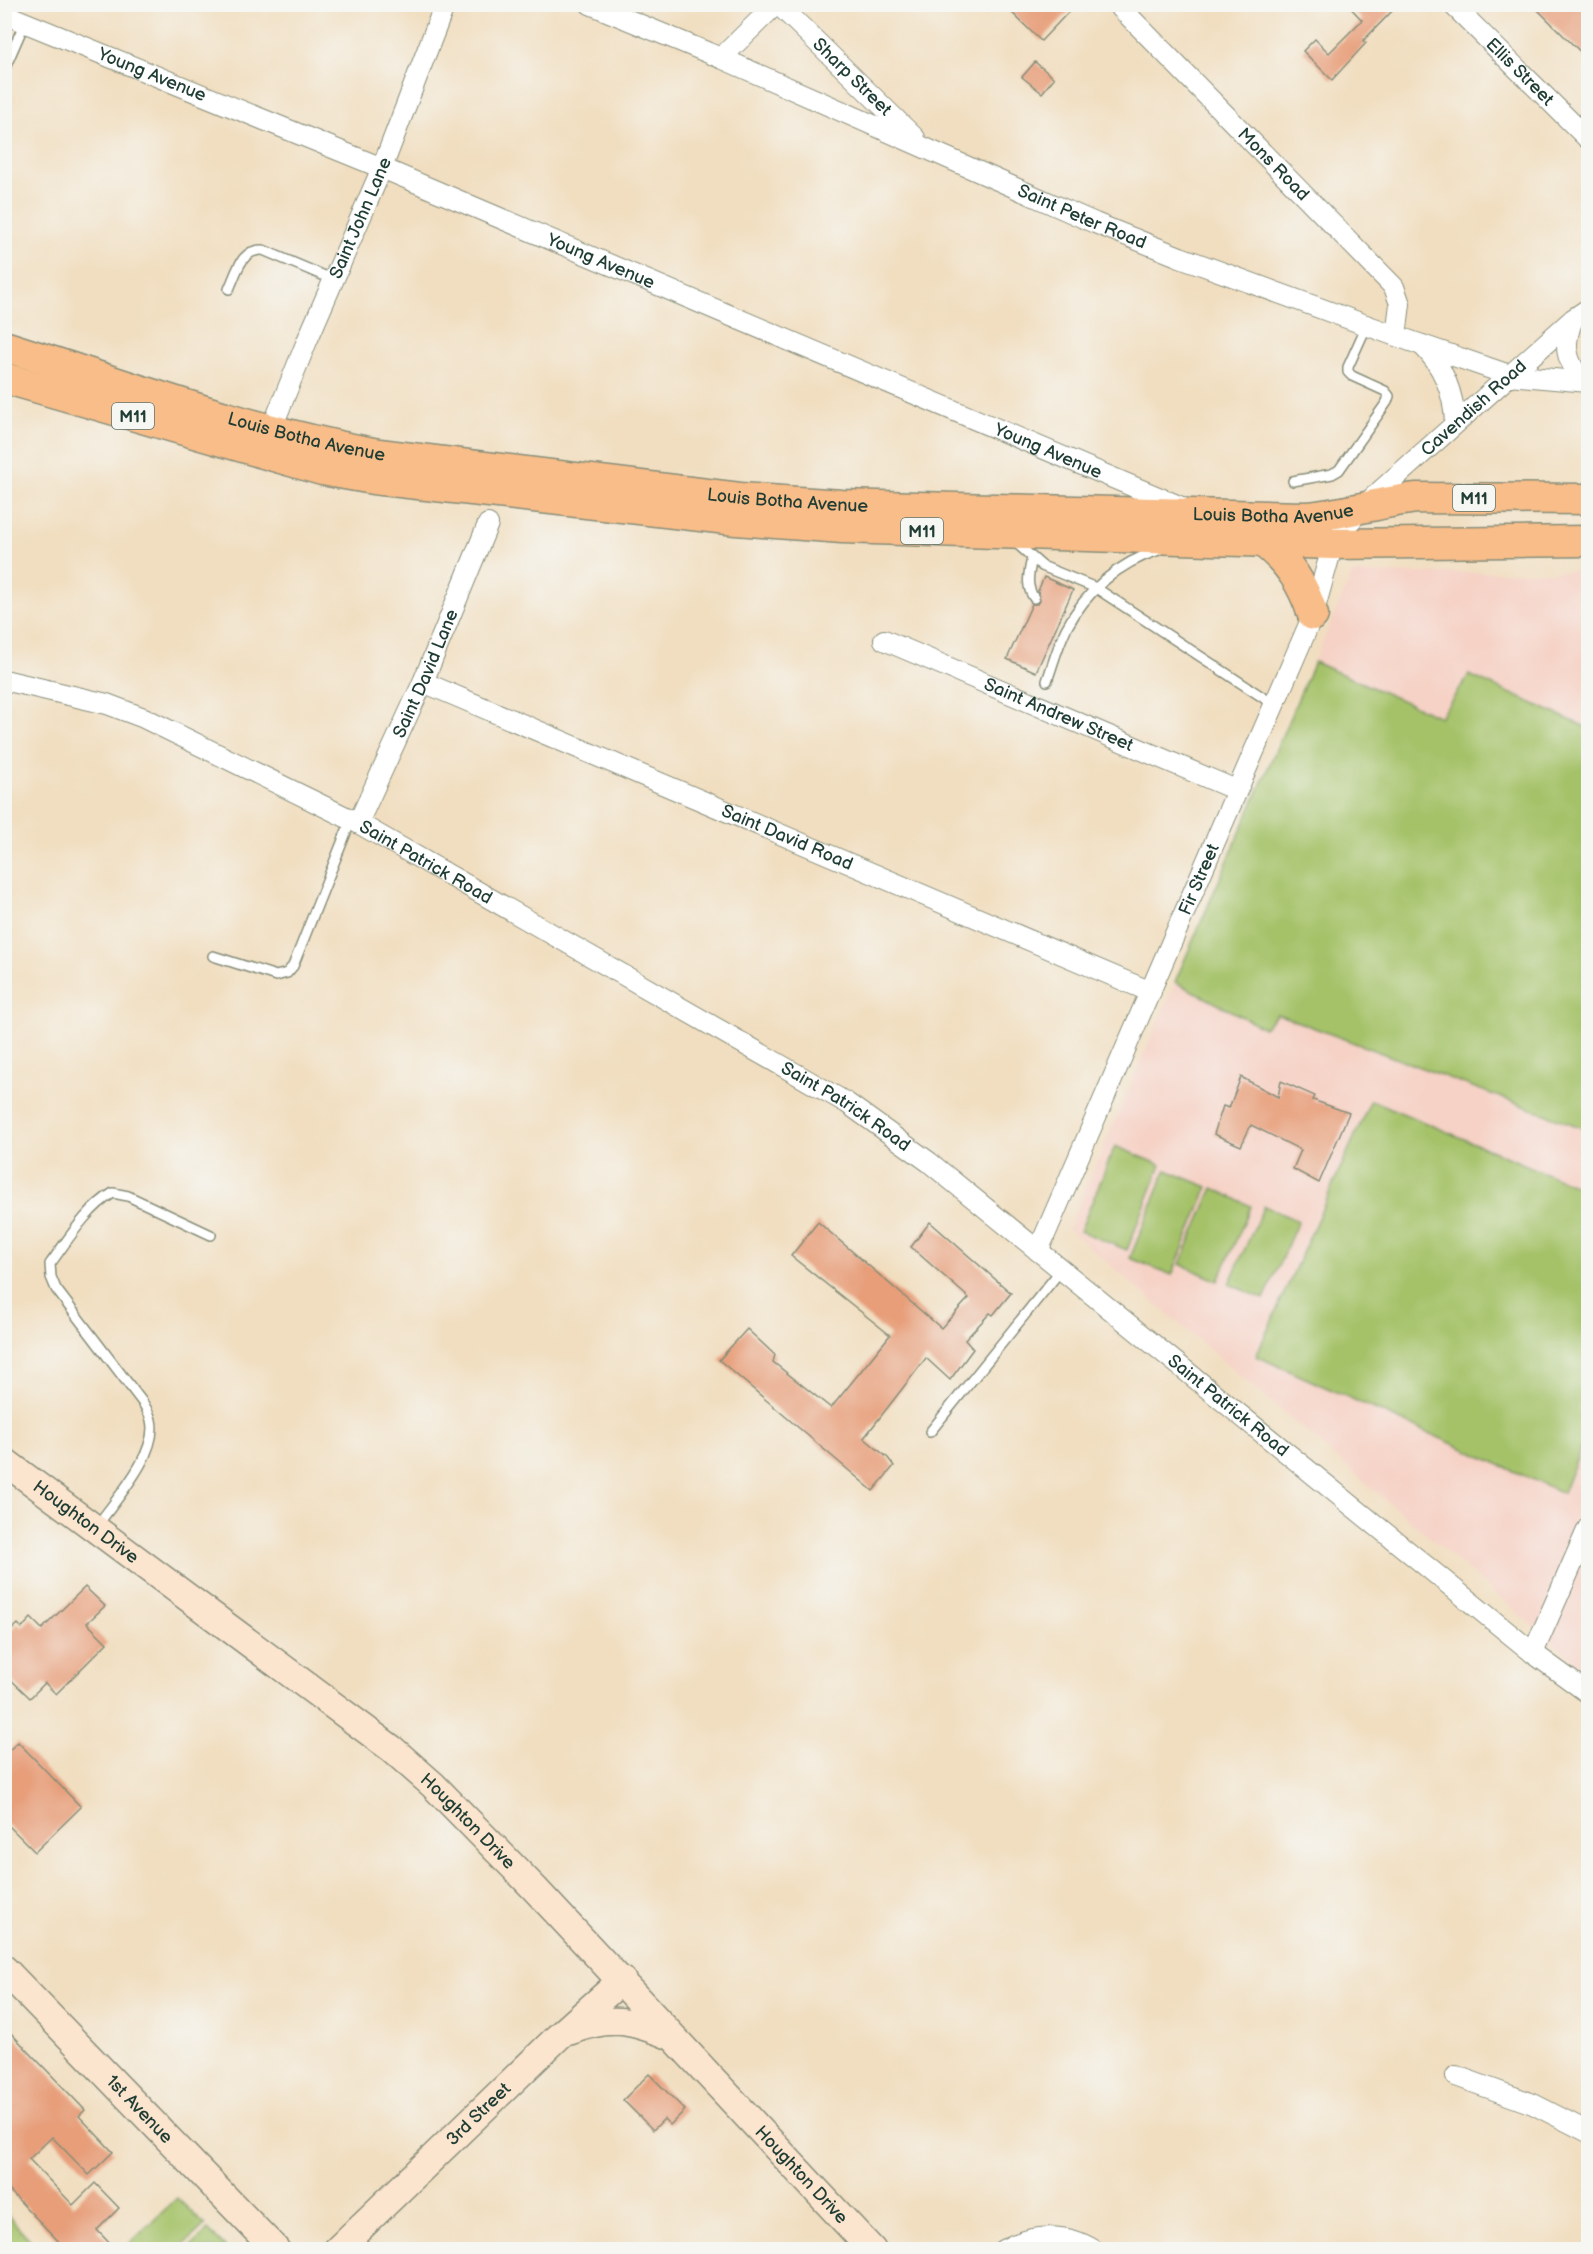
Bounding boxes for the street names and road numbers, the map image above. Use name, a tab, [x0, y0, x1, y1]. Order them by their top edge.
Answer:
street label: Sharp Street	[808, 34, 896, 121]
street label: Ellis Street	[1482, 34, 1558, 110]
street label: Young Avenue	[94, 43, 209, 106]
street label: Mons Road	[1233, 124, 1313, 205]
street label: Saint John Lane	[325, 154, 396, 282]
street label: Saint Peter Road	[1014, 180, 1149, 253]
street label: Young Avenue	[543, 229, 658, 294]
street label: Cavendish Road	[1417, 356, 1531, 461]
road number: M11	[112, 403, 154, 429]
street label: Louis Botha Avenue	[225, 408, 387, 466]
street label: Young Avenue	[990, 419, 1105, 483]
street label: Louis Botha Avenue	[706, 484, 869, 517]
road number: M11	[1453, 485, 1495, 511]
street label: Louis Botha Avenue	[1192, 500, 1356, 528]
road number: M11	[901, 518, 943, 544]
street label: Saint David Lane	[389, 606, 463, 741]
street label: Saint Andrew Street	[981, 674, 1137, 756]
street label: Saint David Road	[718, 800, 856, 875]
street label: Saint Patrick Road	[355, 816, 496, 909]
street label: Fir Street	[1175, 840, 1224, 918]
street label: Saint Patrick Road	[777, 1058, 914, 1156]
street label: Saint Patrick Road	[1163, 1350, 1293, 1461]
street label: Houghton Drive	[29, 1476, 143, 1568]
street label: Houghton Drive	[416, 1769, 520, 1874]
street label: 1st Avenue	[102, 2071, 177, 2148]
street label: 3rd Street	[442, 2078, 515, 2150]
street label: Houghton Drive	[750, 2122, 852, 2228]

